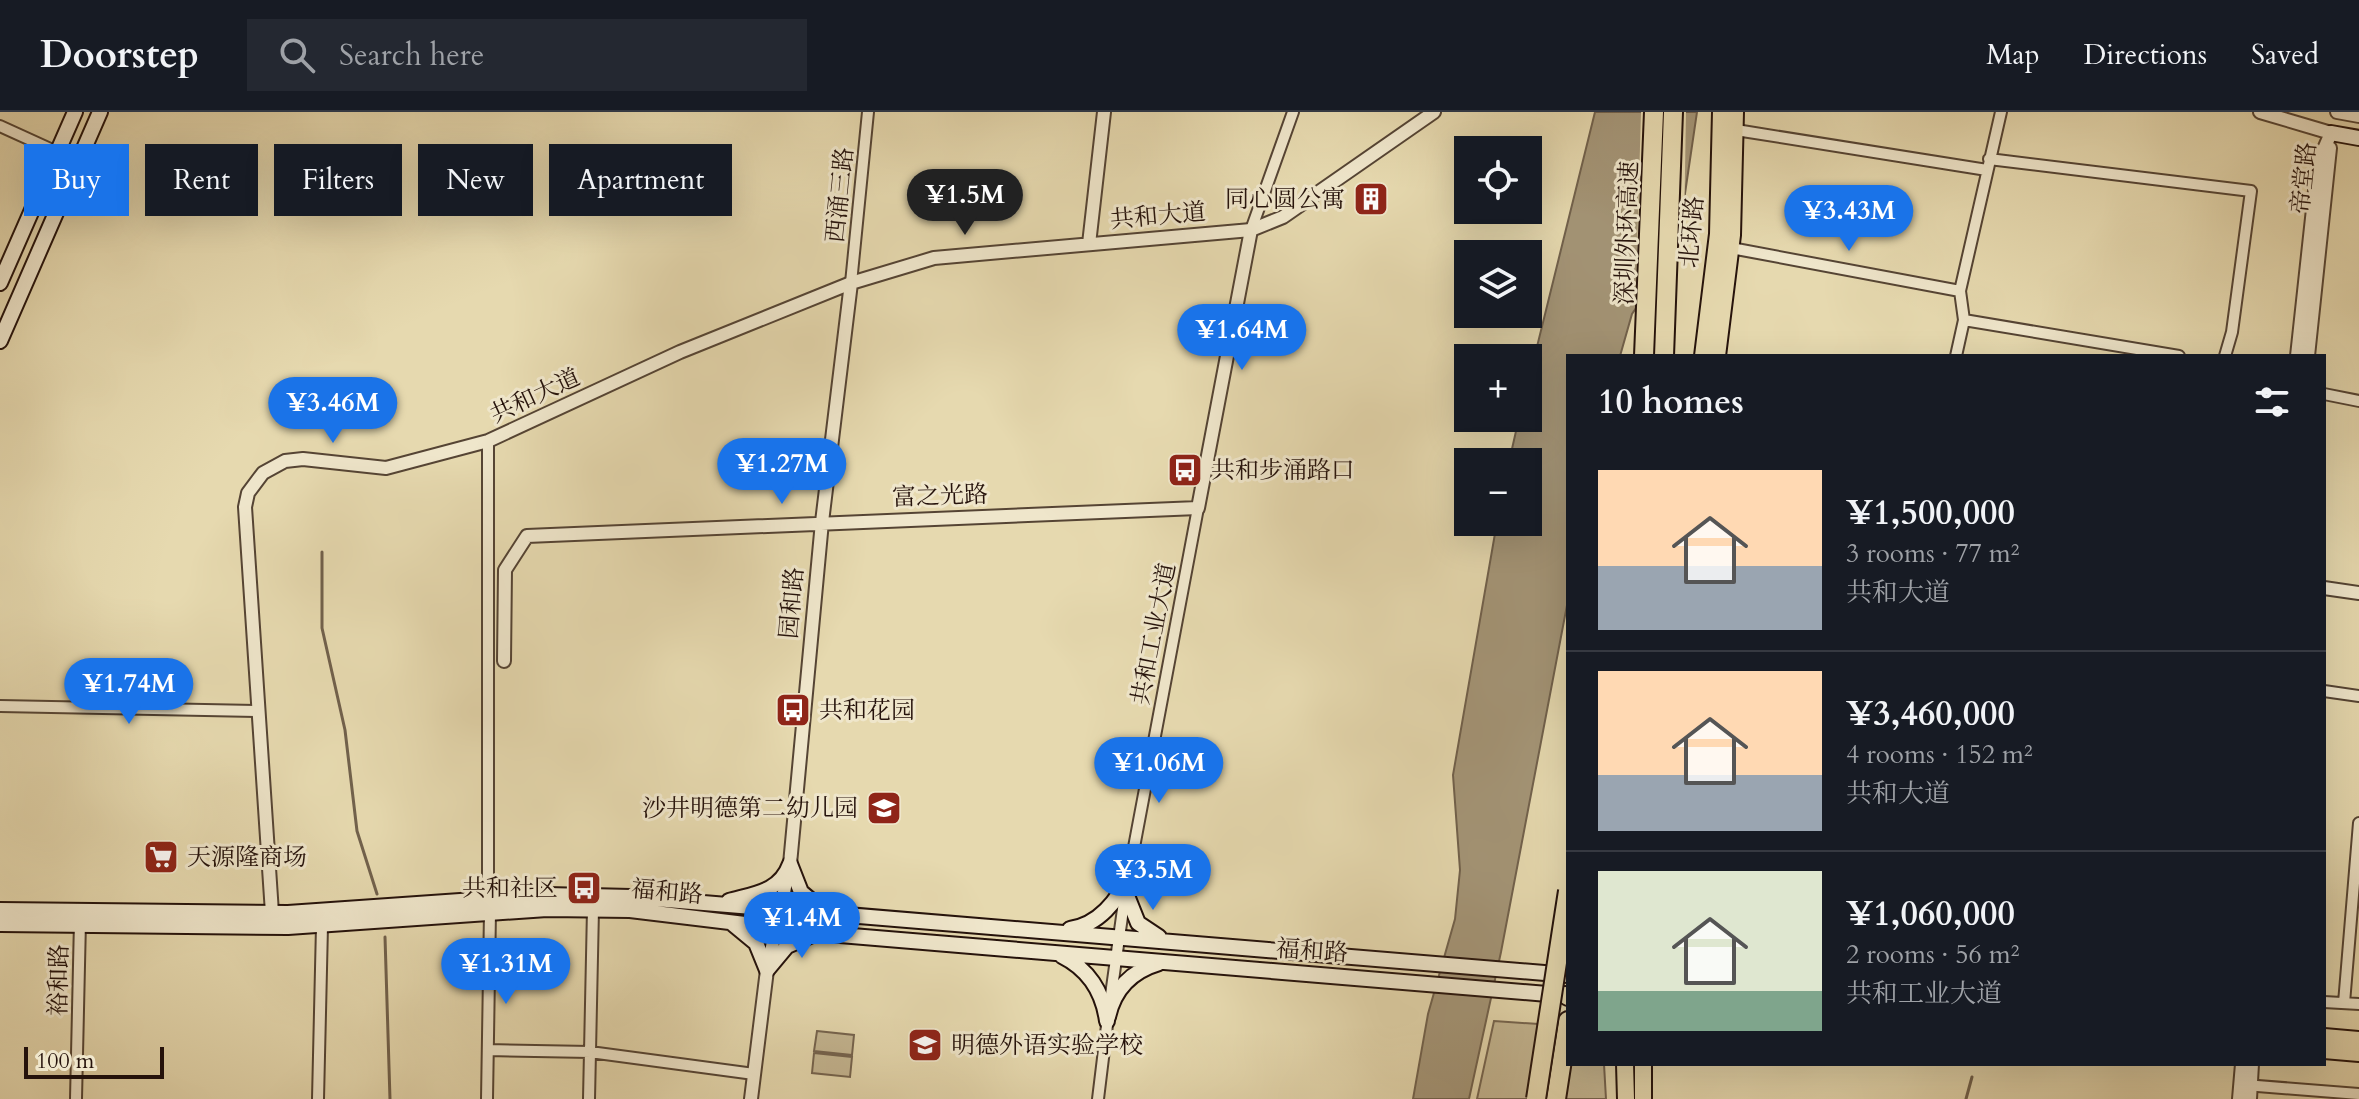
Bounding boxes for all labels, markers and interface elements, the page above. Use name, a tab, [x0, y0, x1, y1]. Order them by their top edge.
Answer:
search box	[247, 19, 807, 91]
text: Doorstep	[40, 29, 199, 81]
icon: search	[275, 33, 319, 77]
text: Search here	[339, 35, 484, 76]
text: Map	[1986, 36, 2040, 74]
text: Directions	[2084, 36, 2207, 74]
text: Saved	[2251, 36, 2319, 74]
map controls	[1454, 136, 1542, 536]
button: locate	[1454, 136, 1542, 224]
street label: 帝堂路	[2284, 140, 2324, 216]
chip: Buy	[24, 144, 129, 216]
chip: Rent	[145, 144, 258, 216]
chip: Filters	[274, 144, 402, 216]
chip: New	[418, 144, 533, 216]
chip: Apartment	[549, 144, 732, 216]
street label: 西涌三路	[819, 146, 861, 244]
street label: 深圳外环高速	[1608, 160, 1646, 306]
pin: ¥1.5M	[909, 169, 1021, 237]
text: ¥1.5M	[925, 177, 1005, 212]
building icon: 同心圆公寓	[1352, 180, 1390, 218]
place label: 同心圆公寓	[1225, 183, 1345, 216]
pin: ¥3.43M	[1784, 185, 1914, 253]
text: ¥3.43M	[1802, 193, 1896, 228]
street label: 共和大道	[1109, 195, 1207, 237]
street label: 北环路	[1672, 195, 1712, 269]
button: layers	[1454, 240, 1542, 328]
pin: ¥1.64M	[1177, 304, 1307, 372]
text: ¥1.64M	[1195, 312, 1289, 347]
button: +	[1454, 344, 1542, 432]
street label: 共和大道	[485, 361, 585, 431]
pin: ¥3.46M	[268, 377, 398, 445]
text: 10 homes	[1598, 379, 1744, 425]
icon: filters	[2250, 380, 2294, 424]
text: ¥3.46M	[286, 385, 380, 420]
pin: ¥1.27M	[717, 438, 847, 506]
text: ¥1.27M	[735, 446, 829, 481]
button: −	[1454, 448, 1542, 536]
bus stop icon: 共和步涌路口	[1166, 451, 1204, 489]
place label: 共和步涌路口	[1211, 454, 1355, 487]
street label: 富之光路	[891, 478, 989, 514]
text: ¥1,500,000	[1846, 490, 2015, 536]
icon: home	[1662, 502, 1758, 598]
text: 3 rooms · 77 m²	[1846, 536, 2019, 571]
street label: 共和工业大道	[1124, 560, 1184, 708]
street label: 园和路	[772, 566, 812, 640]
text: 共和大道	[1846, 575, 1950, 610]
pin: ¥1.74M	[64, 658, 194, 726]
text: ¥1.74M	[82, 666, 176, 701]
bus stop icon: 共和花园	[774, 691, 812, 729]
text: ¥3,460,000	[1846, 691, 2015, 737]
place label: 共和花园	[819, 694, 915, 727]
icon: home	[1662, 703, 1758, 799]
pin: ¥1.06M	[1094, 737, 1224, 805]
text: 4 rooms · 152 m²	[1846, 737, 2033, 772]
text: ¥1.06M	[1112, 745, 1206, 780]
text: 共和大道	[1846, 776, 1950, 811]
school or university icon: 沙井明德第二幼儿园	[865, 789, 903, 827]
place label: 沙井明德第二幼儿园	[642, 792, 858, 825]
supermarket icon: 天源隆商场	[142, 838, 180, 876]
place label: 天源隆商场	[187, 841, 307, 874]
pin: ¥3.5M	[1097, 844, 1209, 912]
text: ¥3.5M	[1113, 852, 1193, 887]
bus stop icon: 共和社区	[565, 869, 603, 907]
place label: 共和社区	[462, 872, 558, 905]
street label: 福和路	[630, 872, 704, 912]
text: ¥1,060,000	[1846, 891, 2015, 937]
pin: ¥1.4M	[746, 892, 858, 960]
text: ¥1.4M	[762, 900, 842, 935]
icon: home	[1662, 903, 1758, 999]
street label: 福和路	[1275, 932, 1349, 970]
text: 2 rooms · 56 m²	[1846, 937, 2019, 972]
pin: ¥1.31M	[441, 938, 571, 1006]
street label: 裕和路	[42, 944, 76, 1016]
text: ¥1.31M	[459, 946, 553, 981]
text: 共和工业大道	[1846, 976, 2002, 1011]
school or university icon: 明德外语实验学校	[906, 1026, 944, 1064]
place label: 明德外语实验学校	[951, 1029, 1143, 1062]
scale bar	[24, 1043, 164, 1079]
text: 100 m	[36, 1046, 94, 1076]

